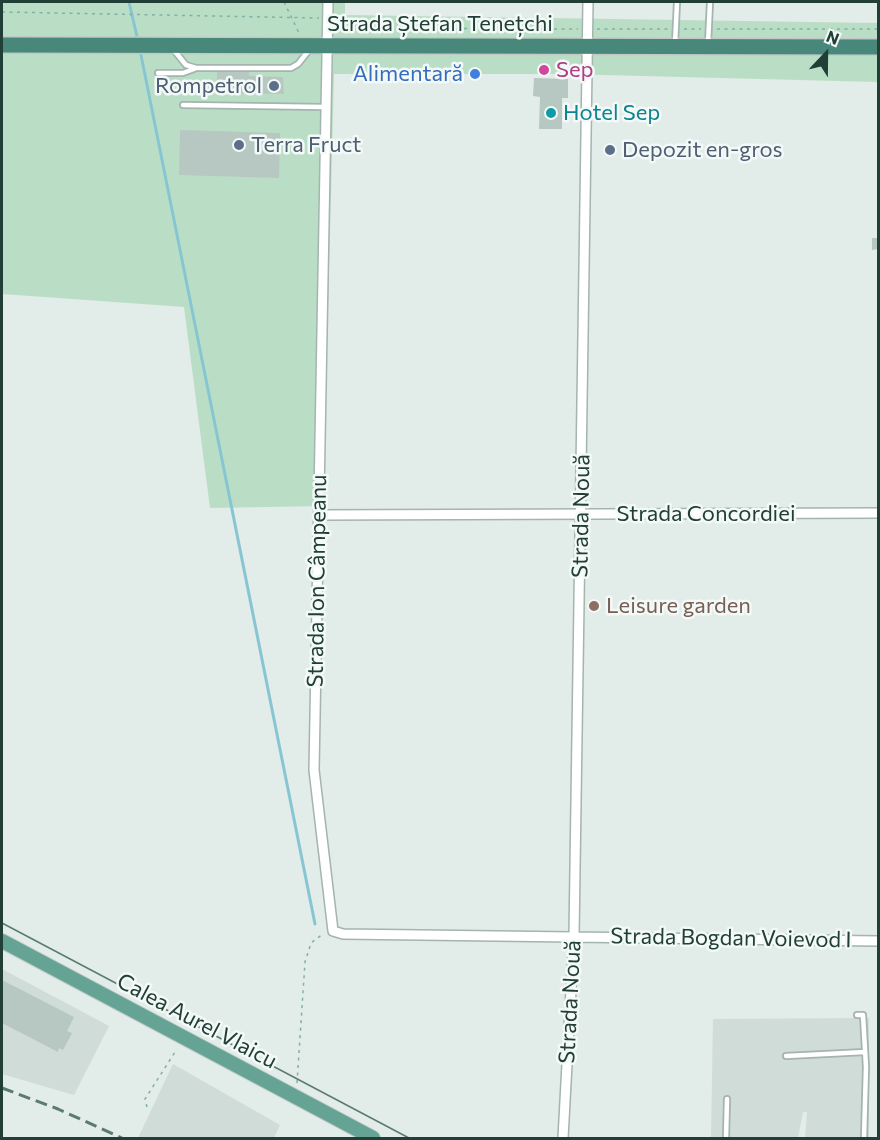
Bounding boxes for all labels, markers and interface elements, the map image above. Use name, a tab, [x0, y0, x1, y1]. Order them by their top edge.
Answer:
street label: Strada Ștefan Tenețchi	[327, 11, 553, 37]
north arrow	[796, 24, 856, 84]
text: N	[824, 26, 842, 48]
place label: Sep	[556, 57, 594, 83]
place label: Alimentară	[353, 61, 463, 87]
marker: Sep	[537, 63, 551, 77]
marker: Alimentară	[468, 67, 482, 81]
place label: Rompetrol	[155, 73, 262, 99]
marker: Rompetrol	[267, 79, 281, 93]
place label: Hotel Sep	[563, 100, 660, 126]
marker: Hotel Sep	[544, 106, 558, 120]
place label: Terra Fruct	[251, 132, 361, 158]
place label: Depozit en-gros	[622, 137, 783, 163]
marker: Terra Fruct	[232, 138, 246, 152]
marker: Depozit en-gros	[603, 143, 617, 157]
street label: Strada Nouă	[567, 454, 595, 578]
street label: Strada Ion Câmpeanu	[302, 474, 332, 688]
street label: Strada Concordiei	[616, 501, 796, 527]
place label: Leisure garden	[606, 593, 751, 619]
marker: Leisure garden	[587, 599, 601, 613]
street label: Strada Bogdan Voievod I	[610, 923, 852, 953]
street label: Strada Nouă	[554, 940, 586, 1064]
street label: Calea Aurel Vlaicu	[112, 968, 282, 1074]

